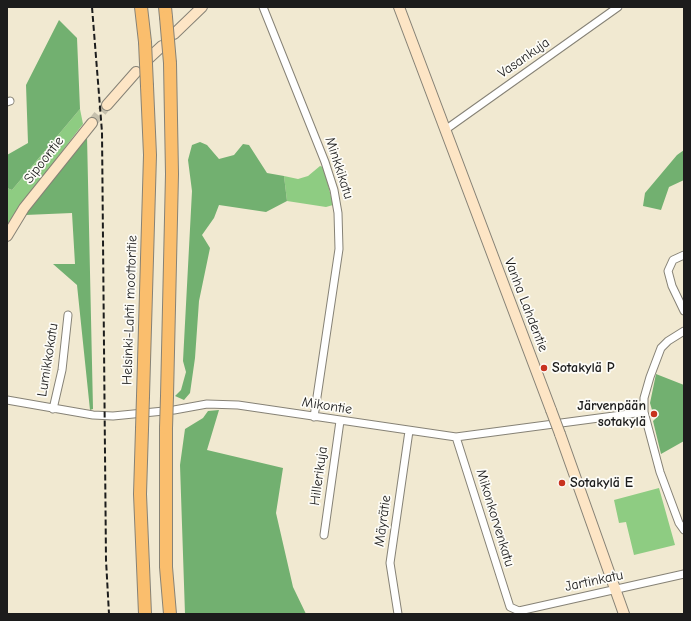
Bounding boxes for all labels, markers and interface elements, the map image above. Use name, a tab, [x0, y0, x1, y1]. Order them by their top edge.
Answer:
street label: Vasankuja	[495, 34, 553, 82]
street label: Sipoontie	[20, 133, 68, 187]
street label: Minkkikatu	[321, 135, 357, 201]
street label: Helsinki-Lahti moottoritie	[119, 235, 141, 385]
street label: Vanha Lahdentie	[500, 256, 552, 354]
street label: Lumikkokatu	[34, 322, 62, 398]
place label: Sotakylä P	[552, 360, 615, 376]
marker: Sotakylä P	[539, 363, 549, 373]
street label: Mikontie	[301, 394, 353, 418]
place label: Järvenpään sotakylä	[577, 398, 646, 430]
marker: Järvenpään sotakylä	[649, 409, 659, 419]
street label: Hillerikuja	[307, 445, 331, 507]
street label: Mikonkorvenkatu	[472, 467, 518, 569]
place label: Sotakylä E	[570, 475, 633, 491]
marker: Sotakylä E	[557, 478, 567, 488]
street label: Mäyrätie	[371, 494, 395, 548]
street label: Jartinkatu	[563, 567, 625, 595]

